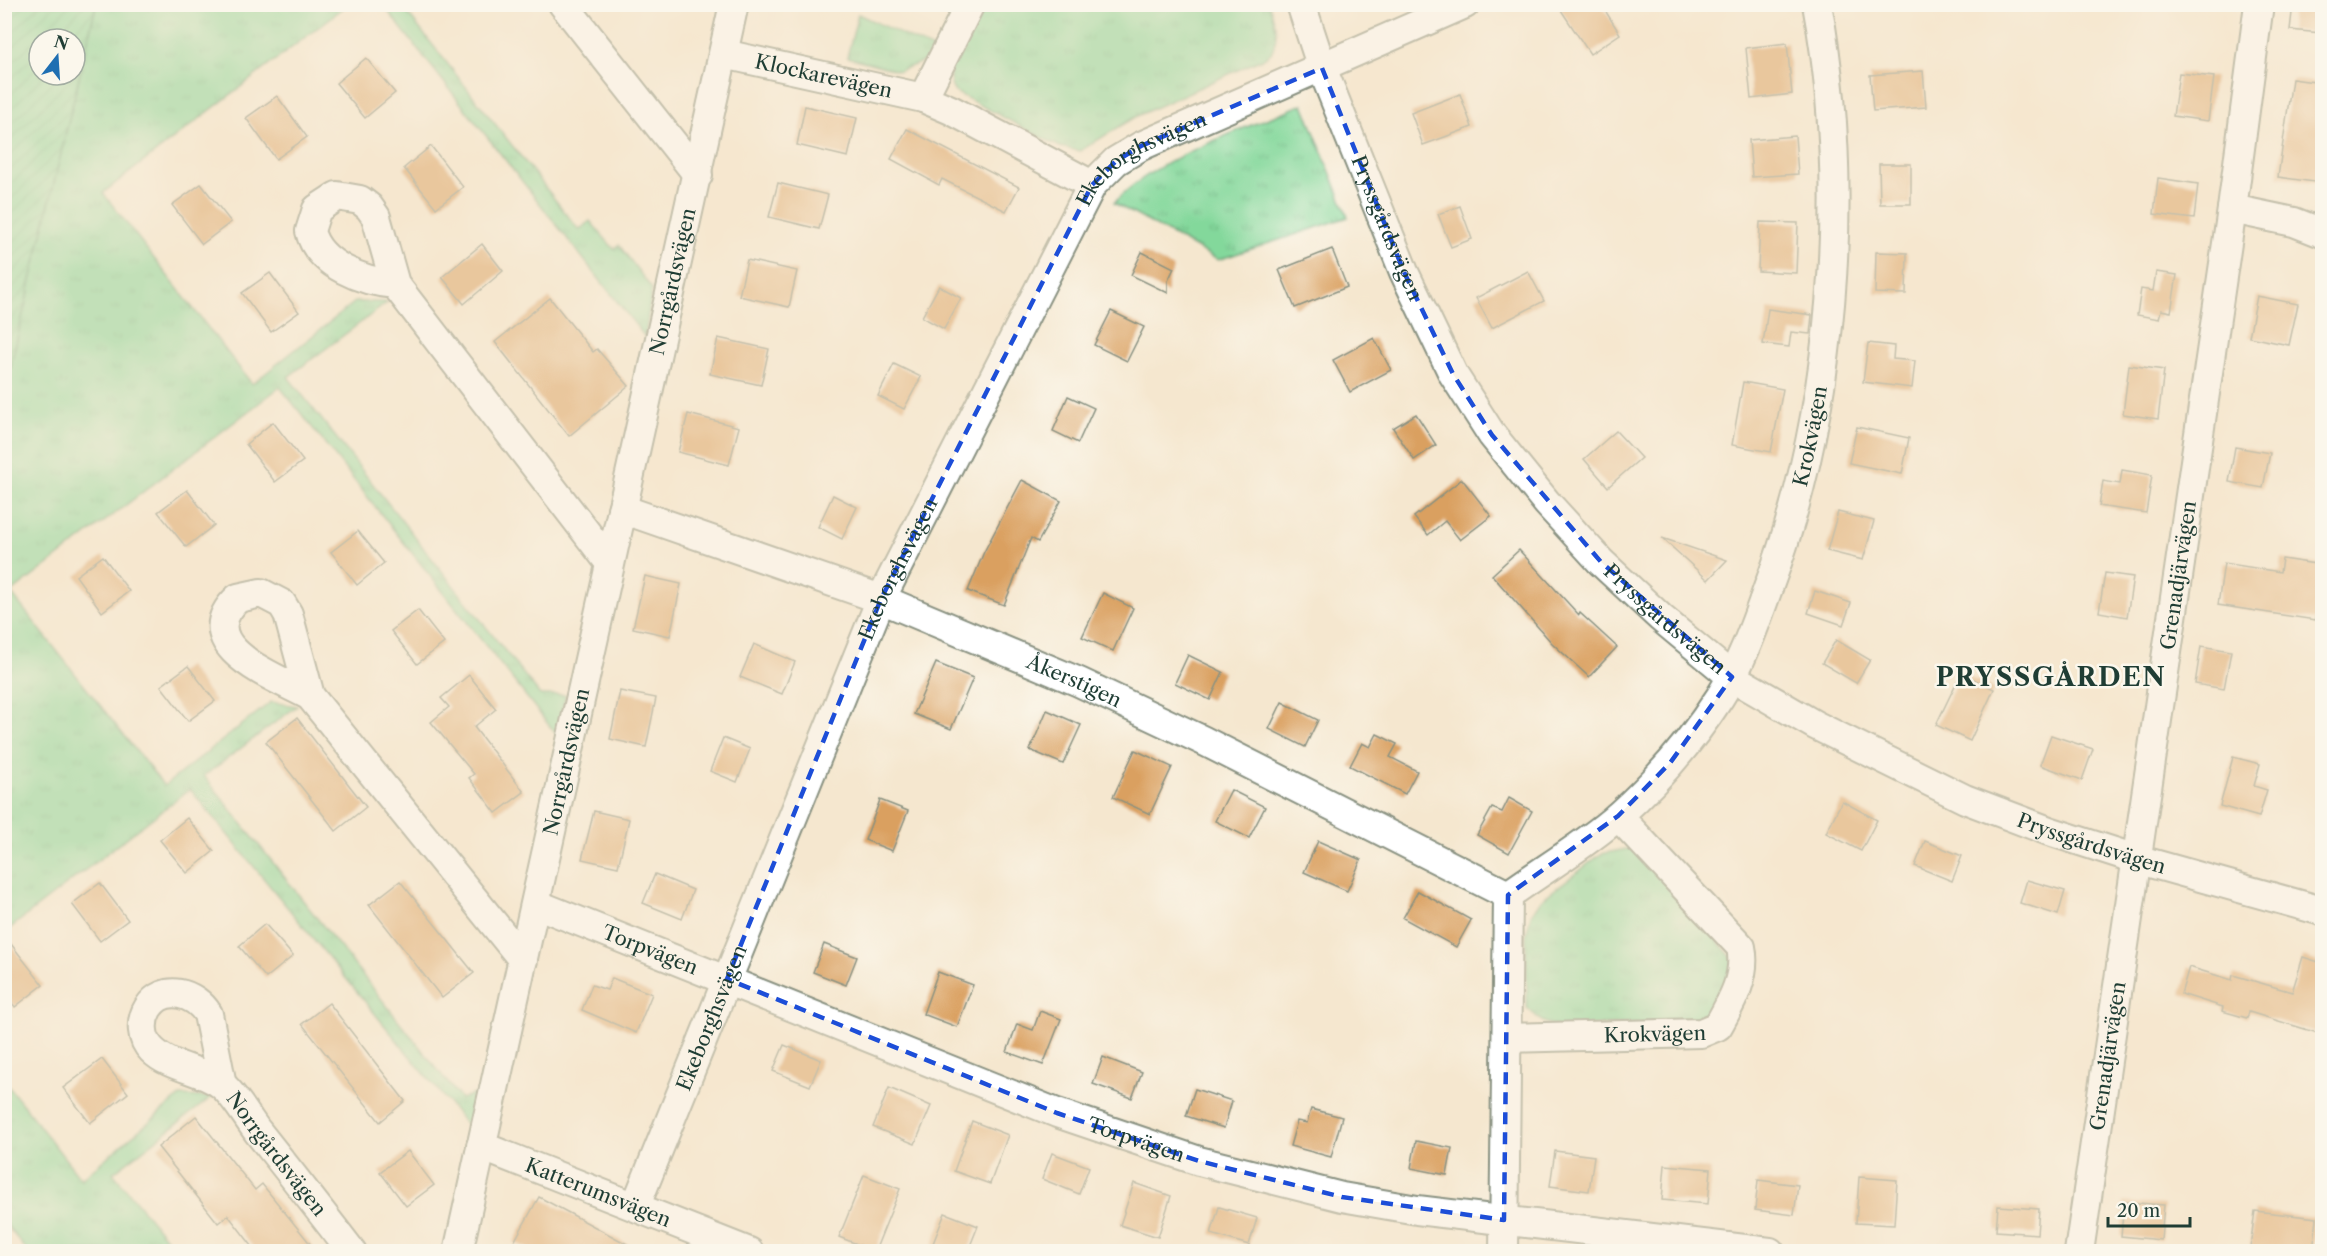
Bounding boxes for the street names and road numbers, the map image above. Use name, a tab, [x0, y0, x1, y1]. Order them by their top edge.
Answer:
street label: Klockarevägen	[753, 49, 895, 103]
street label: Ekeborghsvägen	[1071, 107, 1211, 210]
street label: Pryssgårdsvägen	[1346, 152, 1428, 305]
street label: Norrgårdsvägen	[645, 205, 701, 357]
street label: Krokvägen	[1788, 384, 1832, 489]
street label: Ekeborghsvägen	[854, 493, 943, 644]
street label: Grenadjärvägen	[2155, 499, 2201, 651]
street label: Pryssgårdsvägen	[1599, 559, 1731, 679]
street label: Åkerstigen	[1022, 648, 1126, 713]
street label: Norrgårdsvägen	[538, 686, 594, 838]
street label: Pryssgårdsvägen	[2014, 808, 2169, 879]
street label: Torpvägen	[599, 920, 702, 980]
street label: Ekeborghsvägen	[672, 941, 752, 1094]
street label: Grenadjärvägen	[2085, 979, 2131, 1132]
street label: Krokvägen	[1604, 1021, 1707, 1047]
street label: Norrgårdsvägen	[222, 1087, 332, 1221]
street label: Torpvägen	[1085, 1112, 1188, 1167]
street label: Katterumsvägen	[522, 1153, 675, 1232]

